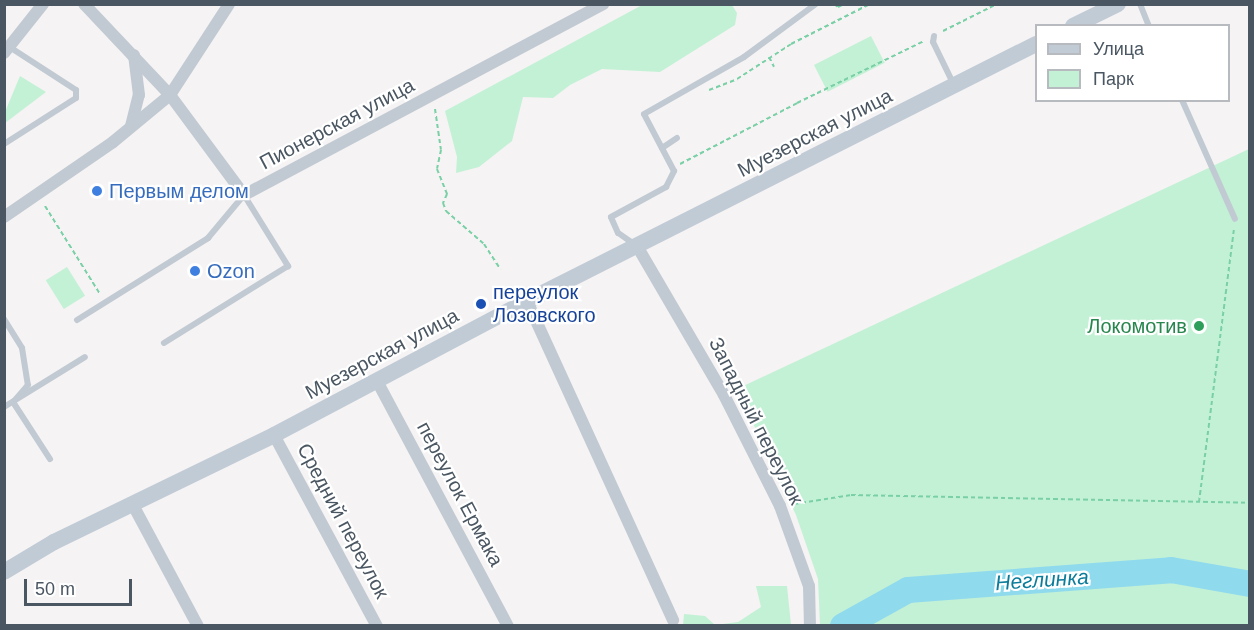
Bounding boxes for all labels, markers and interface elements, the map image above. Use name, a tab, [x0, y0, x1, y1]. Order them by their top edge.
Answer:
legend	[1035, 24, 1230, 102]
text: Улица	[1093, 39, 1144, 59]
text: Парк	[1093, 69, 1134, 89]
street label: Пионерская улица	[256, 73, 418, 175]
street label: Муезерская улица	[734, 84, 896, 182]
place label: Первым делом	[109, 179, 249, 203]
marker: Первым делом	[90, 184, 104, 198]
place label: Ozon	[207, 259, 255, 283]
marker: Ozon	[188, 264, 202, 278]
place label: переулок Лозовского	[493, 280, 596, 327]
marker: переулок Лозовского	[474, 297, 488, 311]
street label: Муезерская улица	[301, 303, 463, 405]
place label: Локомотив	[1087, 314, 1187, 338]
marker: Локомотив	[1192, 319, 1206, 333]
street label: Западный переулок	[703, 333, 809, 509]
street label: переулок Ермака	[412, 418, 508, 570]
street label: Средний переулок	[292, 439, 394, 603]
water label: Неглинка	[994, 564, 1090, 596]
scale bar	[27, 567, 135, 605]
text: 50 m	[35, 579, 75, 599]

